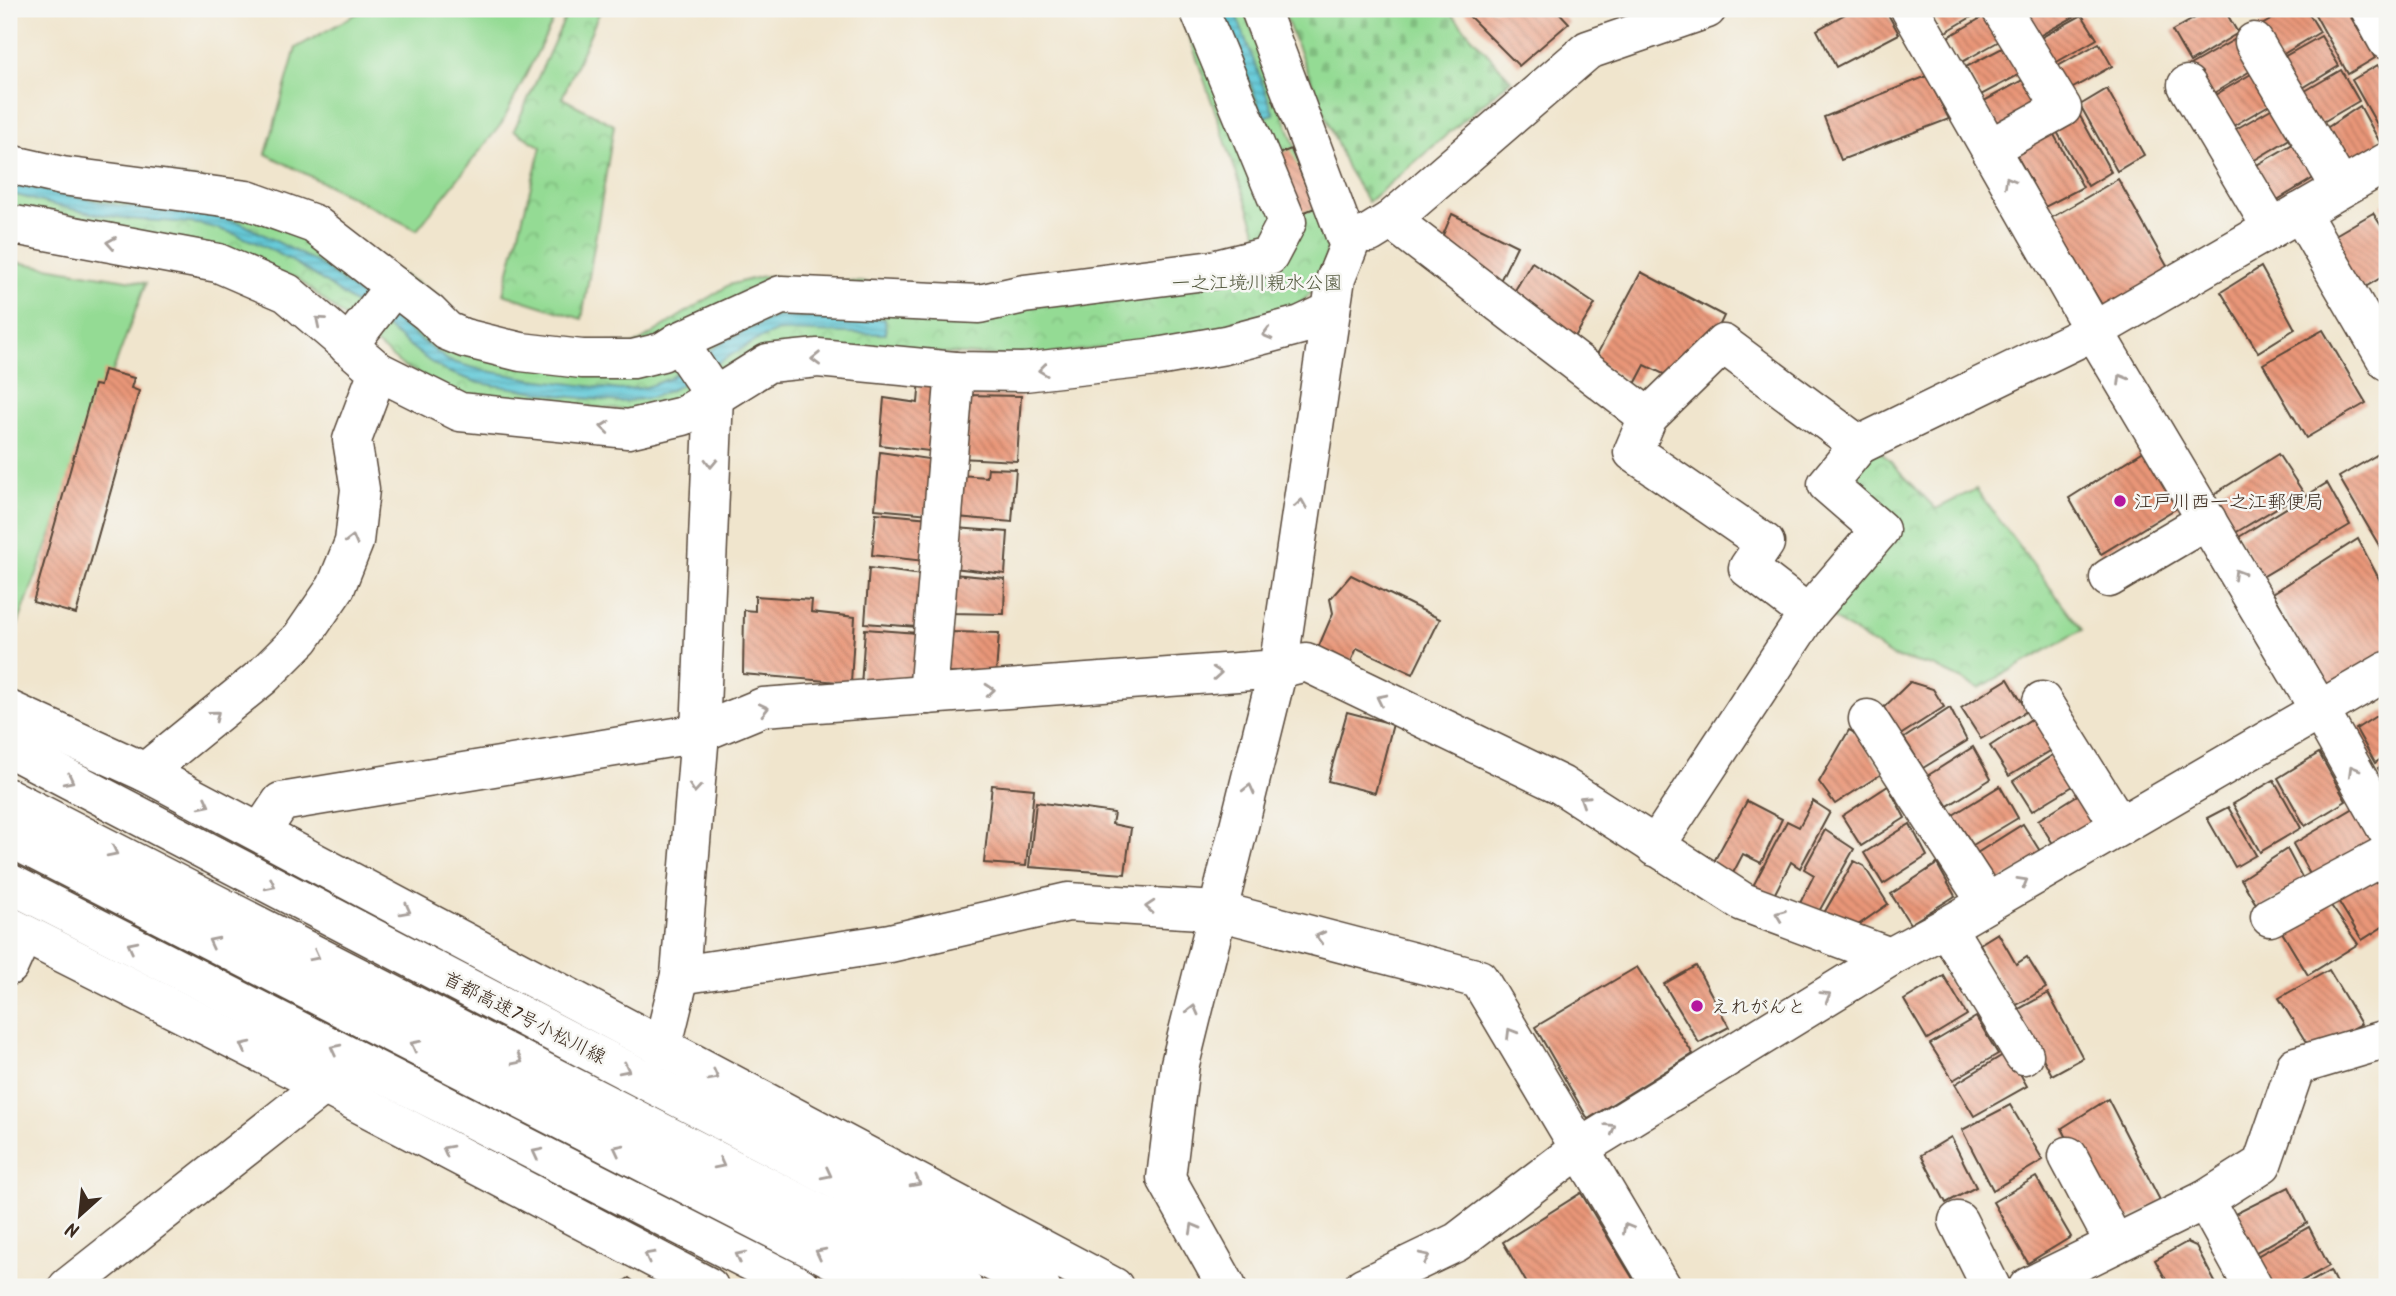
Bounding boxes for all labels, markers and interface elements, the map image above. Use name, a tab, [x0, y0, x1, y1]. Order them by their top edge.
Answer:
one-way arrow	[2004, 176, 2017, 189]
one-way arrow	[105, 237, 117, 252]
park label: 一之江境川親水公園	[1171, 269, 1343, 299]
one-way arrow	[315, 317, 328, 329]
one-way arrow	[1261, 326, 1273, 340]
one-way arrow	[810, 351, 821, 367]
one-way arrow	[1037, 362, 1048, 377]
one-way arrow	[2117, 373, 2130, 386]
one-way arrow	[599, 420, 610, 435]
one-way arrow	[703, 458, 718, 469]
place label: 江戸川西一之江郵便局	[2134, 488, 2324, 518]
marker: 江戸川西一之江郵便局	[2112, 493, 2128, 509]
one-way arrow	[1293, 498, 1308, 510]
one-way arrow	[344, 534, 358, 546]
one-way arrow	[2234, 568, 2247, 581]
one-way arrow	[1212, 666, 1223, 681]
one-way arrow	[985, 683, 996, 698]
one-way arrow	[1376, 693, 1388, 707]
one-way arrow	[758, 703, 770, 718]
one-way arrow	[206, 711, 219, 723]
one-way arrow	[2349, 765, 2362, 778]
one-way arrow	[62, 772, 74, 785]
one-way arrow	[688, 783, 703, 794]
one-way arrow	[1240, 784, 1255, 796]
one-way arrow	[198, 795, 210, 809]
one-way arrow	[1579, 796, 1592, 809]
one-way arrow	[106, 843, 118, 857]
one-way arrow	[264, 877, 276, 890]
one-way arrow	[2015, 877, 2028, 890]
one-way arrow	[1144, 900, 1155, 915]
one-way arrow	[399, 902, 411, 916]
one-way arrow	[1774, 910, 1786, 924]
one-way arrow	[1314, 931, 1326, 946]
one-way arrow	[208, 936, 220, 950]
one-way arrow	[127, 941, 139, 954]
one-way arrow	[308, 947, 321, 961]
street label: 首都高速7号小松川線	[437, 965, 611, 1073]
one-way arrow	[1818, 991, 1831, 1004]
place label: えれがんと	[1711, 993, 1806, 1023]
marker: えれがんと	[1689, 998, 1705, 1014]
one-way arrow	[1185, 1004, 1199, 1016]
one-way arrow	[1506, 1027, 1519, 1040]
one-way arrow	[410, 1040, 422, 1054]
one-way arrow	[240, 1041, 252, 1055]
one-way arrow	[330, 1044, 342, 1058]
one-way arrow	[511, 1051, 523, 1065]
one-way arrow	[618, 1061, 630, 1075]
one-way arrow	[707, 1068, 719, 1081]
one-way arrow	[1604, 1124, 1617, 1137]
one-way arrow	[613, 1144, 625, 1157]
one-way arrow	[442, 1145, 454, 1158]
one-way arrow	[532, 1147, 544, 1161]
one-way arrow	[713, 1155, 725, 1169]
one-way arrow	[820, 1166, 832, 1180]
one-way arrow	[908, 1174, 921, 1187]
north arrow	[46, 1180, 116, 1250]
text: N	[61, 1212, 85, 1244]
one-way arrow	[1189, 1222, 1202, 1235]
one-way arrow	[1622, 1223, 1635, 1236]
one-way arrow	[815, 1247, 827, 1261]
one-way arrow	[644, 1250, 656, 1264]
one-way arrow	[735, 1251, 747, 1265]
one-way arrow	[1418, 1252, 1430, 1266]

